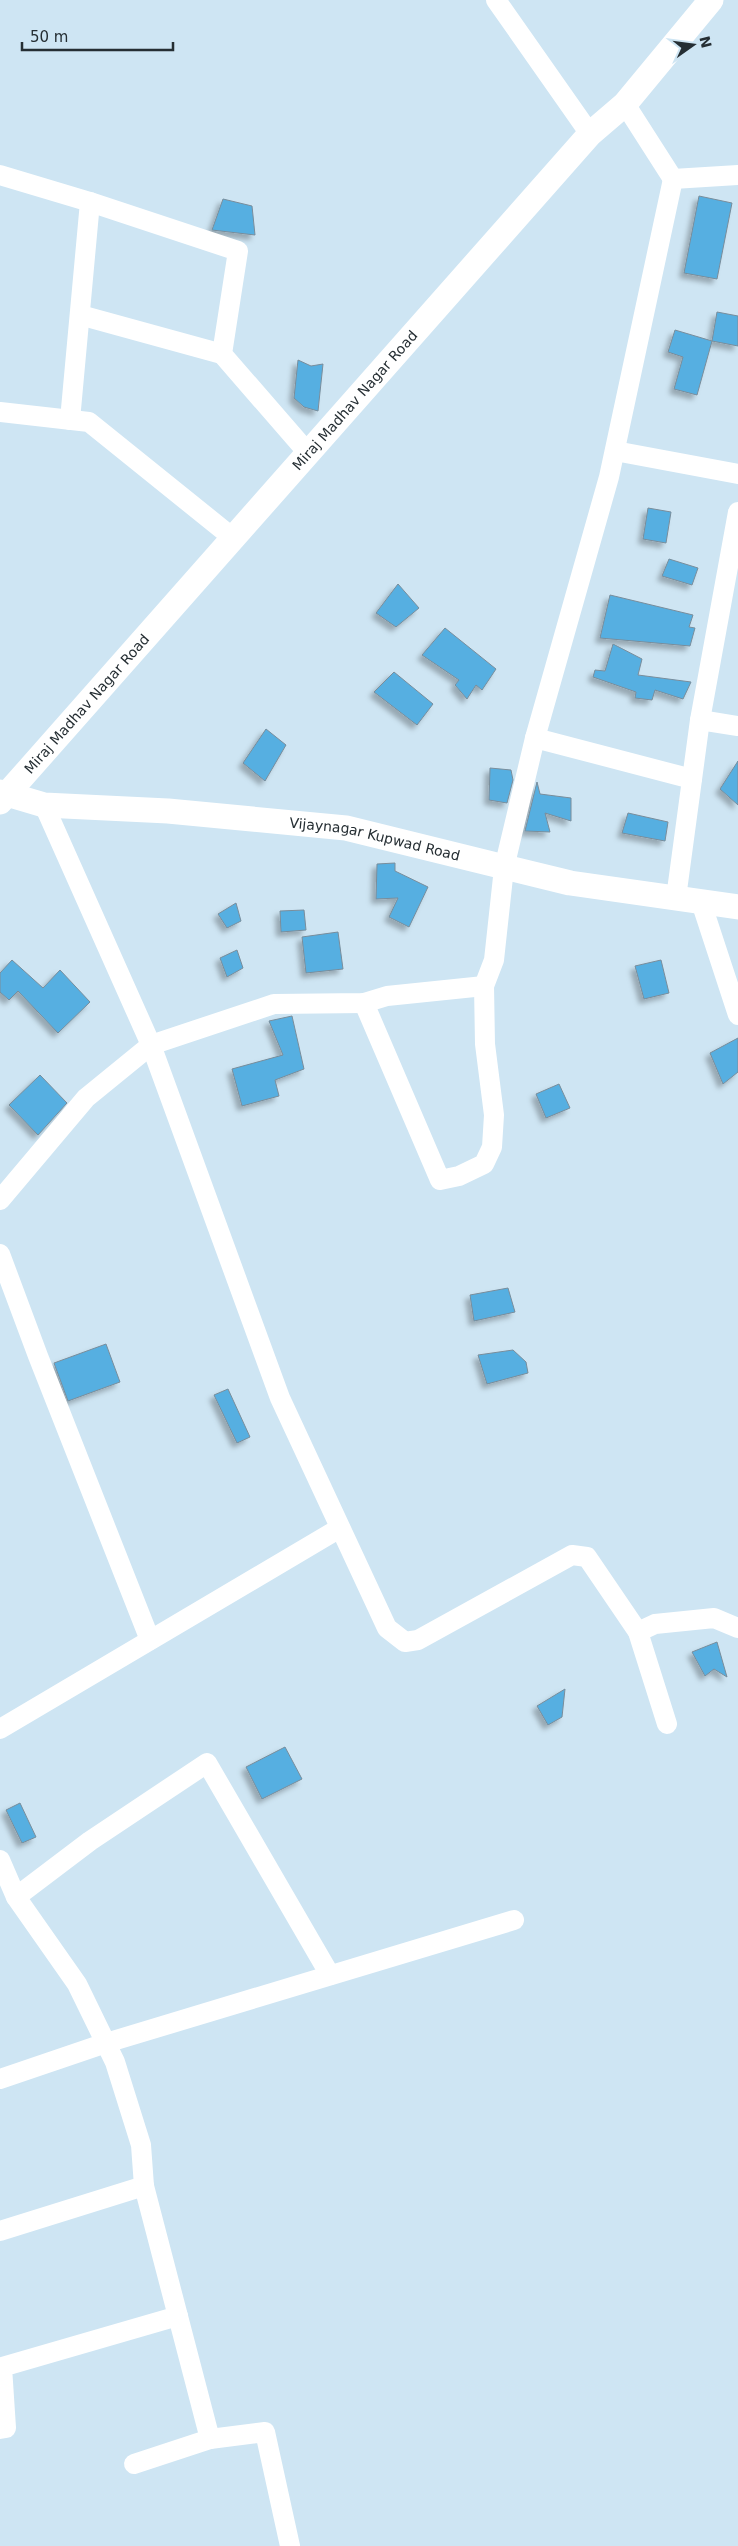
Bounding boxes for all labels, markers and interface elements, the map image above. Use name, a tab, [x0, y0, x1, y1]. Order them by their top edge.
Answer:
scale bar	[22, 20, 174, 52]
north arrow	[668, 20, 718, 70]
text: 50 m	[30, 28, 68, 46]
text: N	[696, 34, 715, 49]
street label: Miraj Madhav Nagar Road	[289, 327, 421, 473]
street label: Miraj Madhav Nagar Road	[21, 631, 152, 777]
street label: Vijaynagar Kupwad Road	[289, 815, 462, 864]

